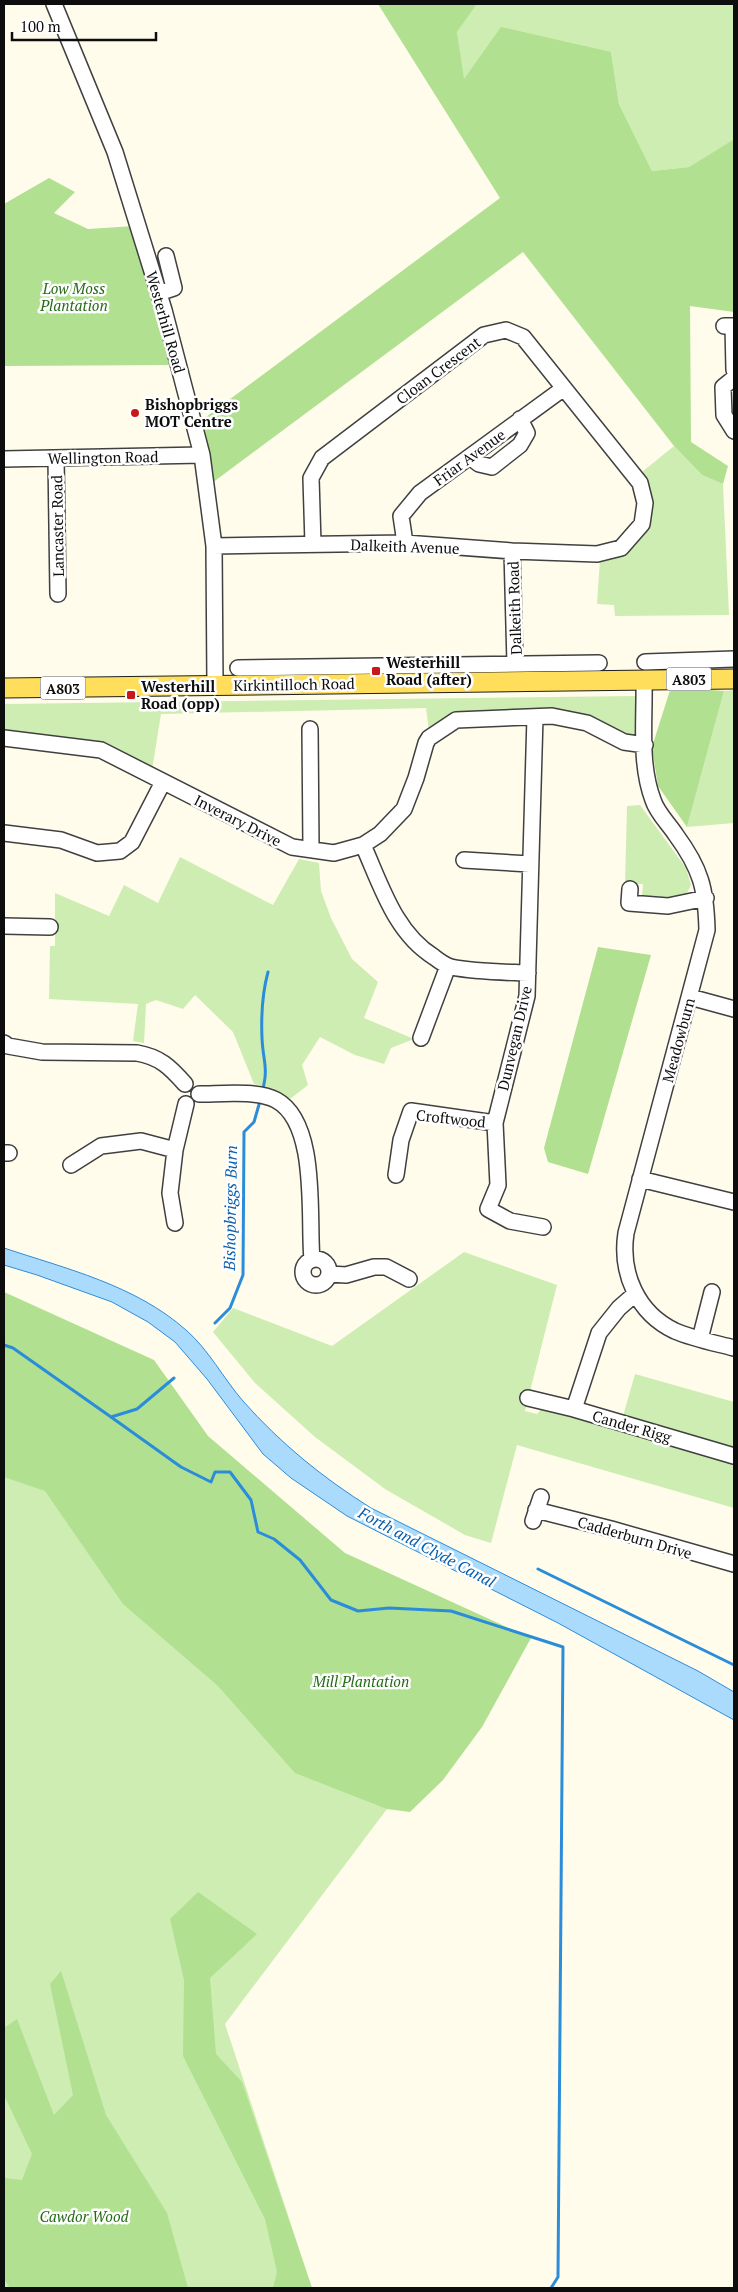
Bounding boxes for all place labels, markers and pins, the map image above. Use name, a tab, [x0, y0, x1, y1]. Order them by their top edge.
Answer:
place label: Bishopbriggs MOT Centre	[145, 394, 238, 431]
marker: Bishopbriggs MOT Centre	[129, 407, 141, 419]
place label: Westerhill Road (after)	[386, 652, 472, 689]
marker: Westerhill Road (after)	[370, 665, 382, 677]
place label: Westerhill Road (opp)	[141, 676, 220, 713]
marker: Westerhill Road (opp)	[125, 689, 137, 701]

